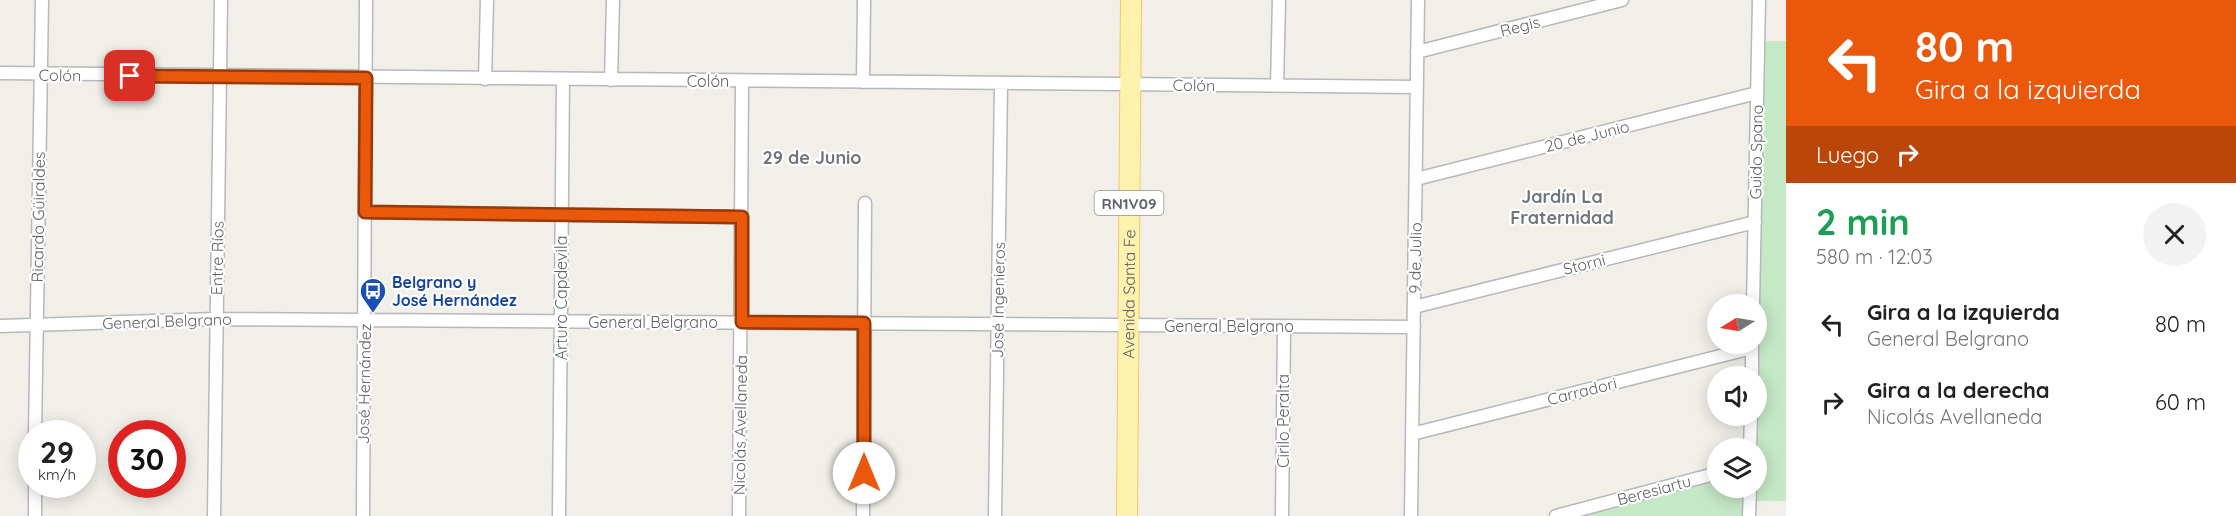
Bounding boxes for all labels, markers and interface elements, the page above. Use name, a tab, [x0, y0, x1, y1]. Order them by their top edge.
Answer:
street label: Regis	[1498, 11, 1542, 41]
text: 80 m	[1915, 20, 2014, 73]
icon: left	[1816, 24, 1894, 102]
pin	[104, 50, 155, 101]
icon: arrive	[113, 59, 146, 92]
street label: Colón	[38, 65, 82, 85]
street label: Colón	[687, 71, 729, 91]
text: Gira a la izquierda	[1915, 72, 2141, 106]
street label: Colón	[1172, 75, 1216, 95]
street label: Guido Spano	[1745, 104, 1767, 200]
street label: 20 de Junio	[1543, 116, 1631, 156]
icon: right	[1891, 138, 1924, 171]
text: Luego	[1816, 141, 1879, 169]
district label: 29 de Junio	[762, 146, 862, 169]
street label: Ricardo Güiraldes	[27, 151, 49, 283]
district label: Jardín La Fraternidad	[1510, 185, 1614, 229]
road number: RN1V09	[1094, 191, 1164, 215]
text: 2 min	[1816, 199, 1910, 244]
button: close	[2143, 203, 2206, 266]
street label: Entre Ríos	[206, 221, 228, 295]
street label: 9 de Julio	[1404, 222, 1426, 294]
street label: Avenida Santa Fe	[1118, 229, 1139, 359]
street label: Arturo Capdevila	[551, 236, 571, 360]
street label: José Ingenieros	[987, 242, 1009, 358]
text: 580 m · 12:03	[1816, 244, 1933, 269]
street label: Storni	[1561, 249, 1607, 279]
place label: Belgrano y José Hernández	[392, 272, 517, 310]
bus stop icon: Belgrano y José Hernández	[358, 276, 388, 314]
north arrow	[1707, 294, 1767, 354]
map controls	[1707, 294, 1767, 498]
text: Gira a la izquierda	[1867, 298, 2060, 326]
icon: left	[1816, 308, 1849, 341]
street label: General Belgrano	[102, 309, 232, 333]
text: 80 m	[2155, 310, 2206, 338]
street label: General Belgrano	[588, 312, 718, 332]
street label: General Belgrano	[1164, 316, 1294, 336]
street label: José Hernández	[353, 323, 375, 445]
text: General Belgrano	[1867, 326, 2029, 351]
street label: Nicolás Avellaneda	[729, 355, 751, 495]
button: sound	[1707, 366, 1767, 426]
street label: Carradori	[1545, 373, 1619, 409]
street label: Cirilo Peralta	[1273, 374, 1293, 468]
text: Gira a la derecha	[1867, 376, 2050, 404]
icon: right	[1816, 386, 1849, 419]
text: 60 m	[2155, 388, 2206, 416]
text: Nicolás Avellaneda	[1867, 404, 2042, 429]
speed limit sign: 30	[108, 420, 186, 498]
text: 29	[40, 433, 74, 471]
button: layers	[1707, 438, 1767, 498]
position arrow	[832, 441, 896, 505]
text: km/h	[38, 465, 76, 484]
street label: Beresiartu	[1615, 471, 1693, 509]

